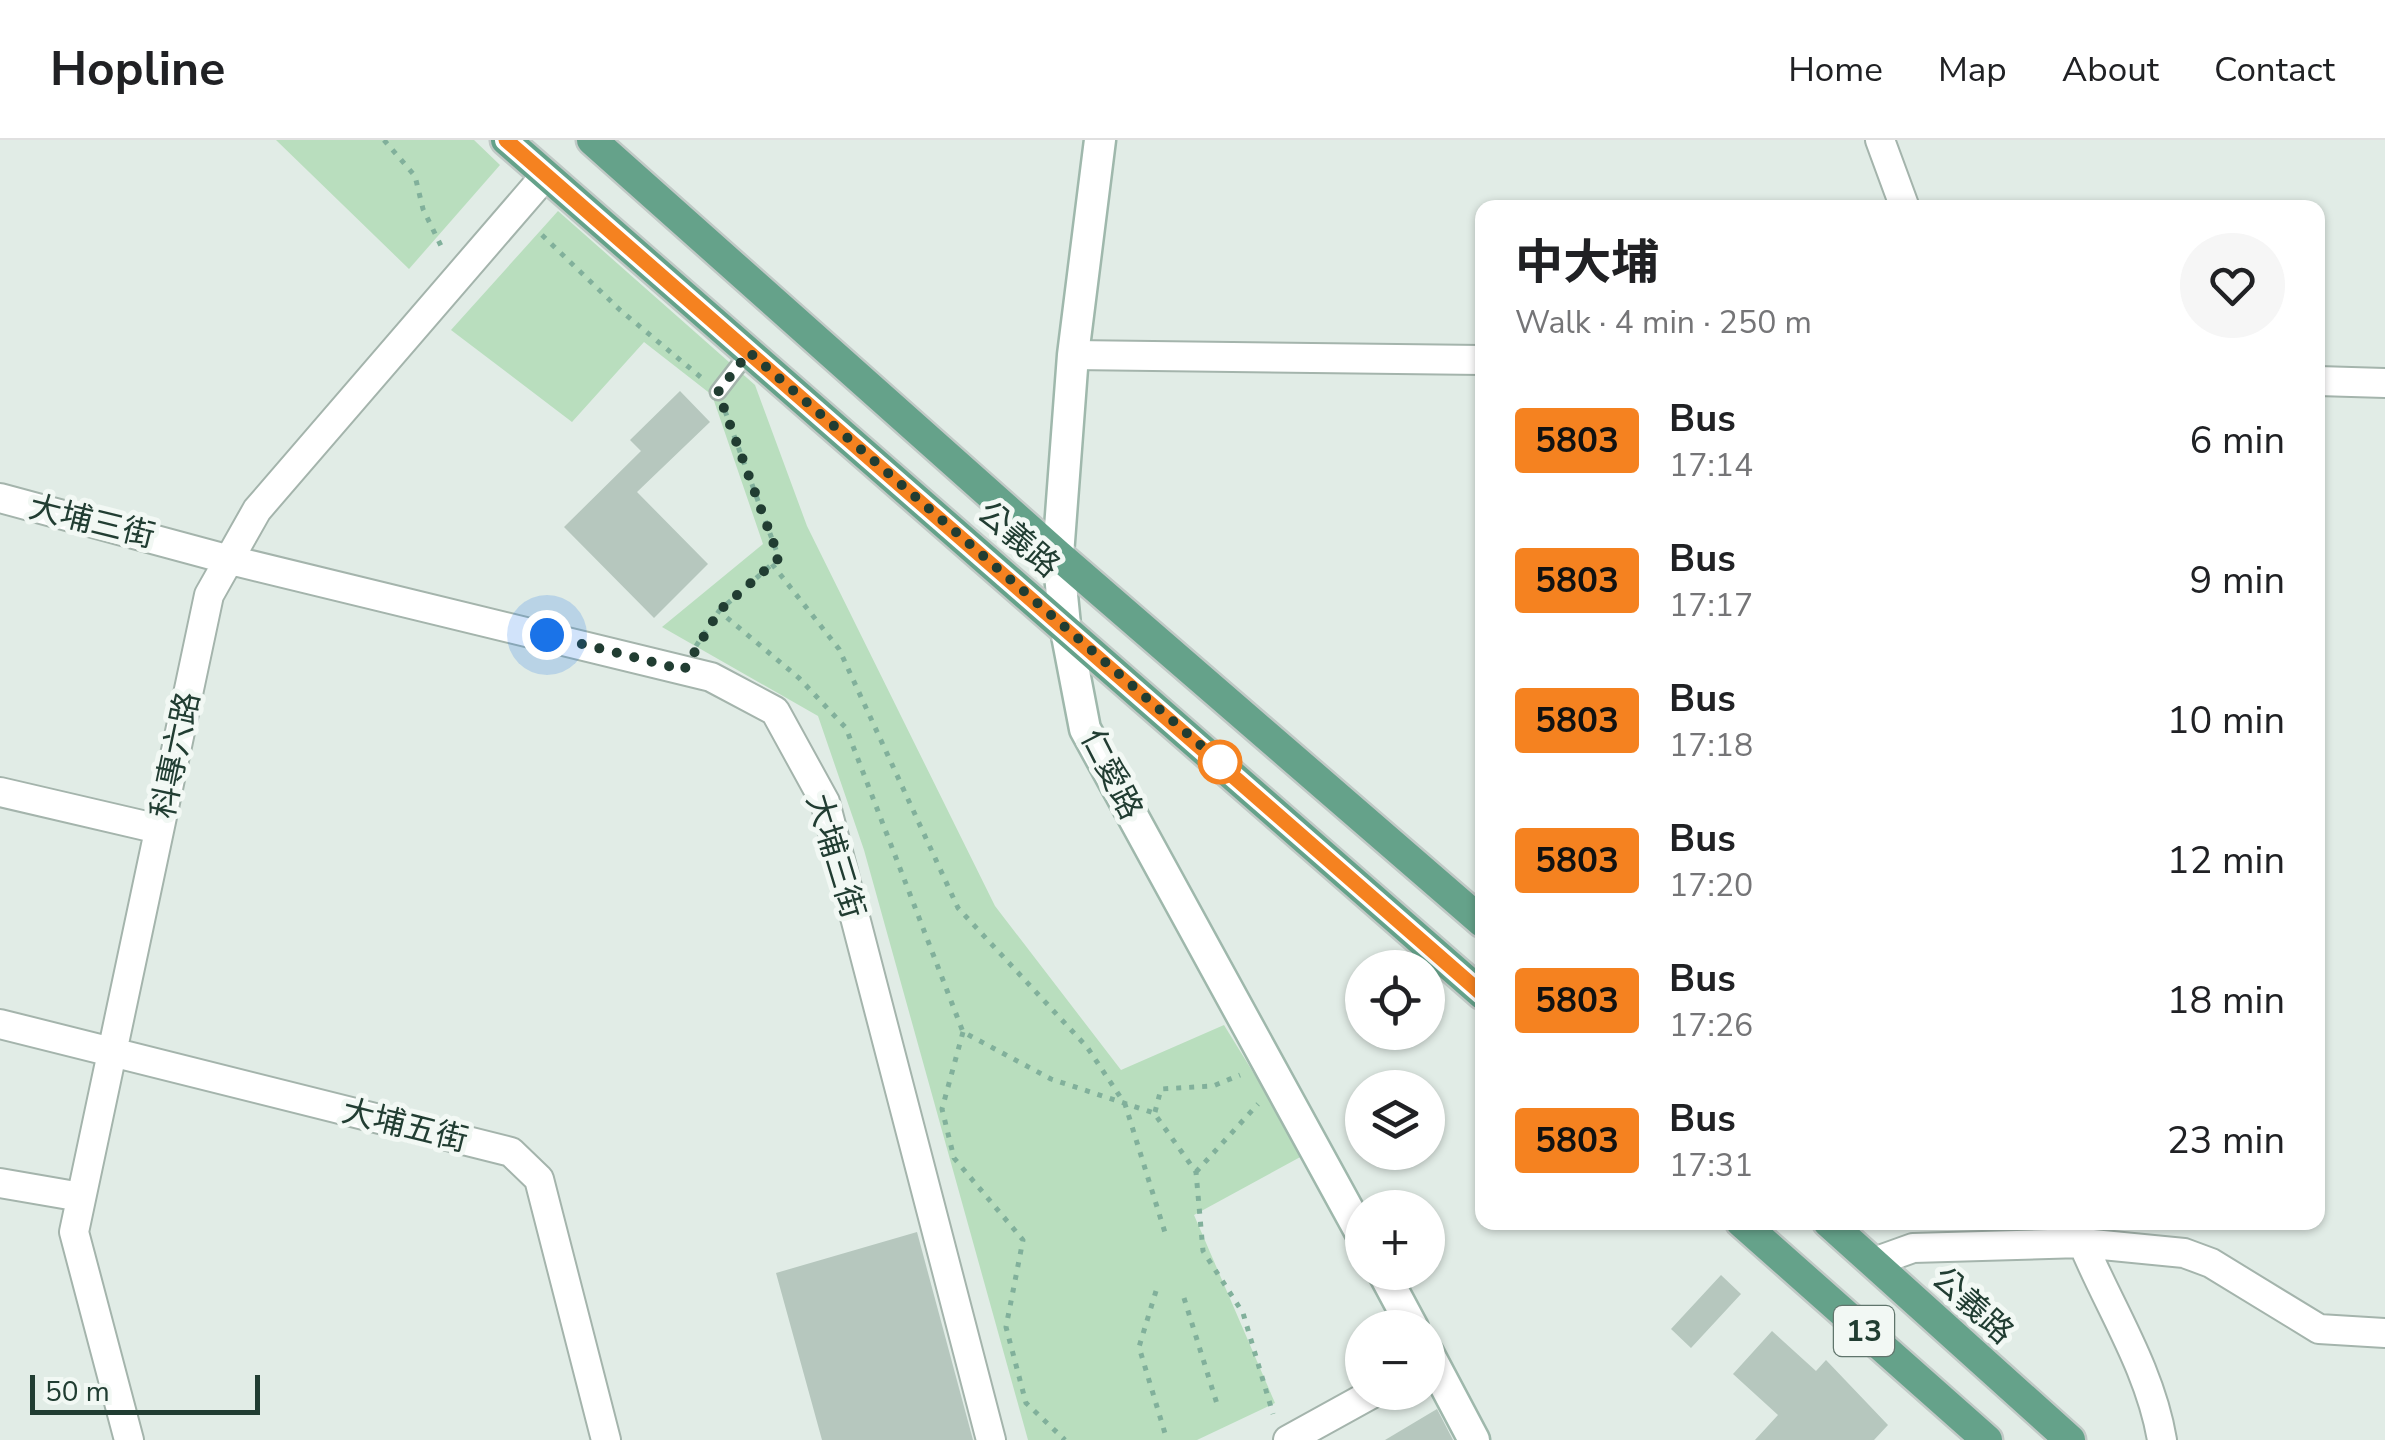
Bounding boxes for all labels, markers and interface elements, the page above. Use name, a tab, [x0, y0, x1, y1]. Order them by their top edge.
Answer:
text: Hopline	[50, 36, 225, 102]
text: Home	[1788, 46, 1883, 93]
text: Map	[1938, 46, 2007, 93]
text: About	[2062, 46, 2159, 93]
text: Contact	[2214, 46, 2335, 93]
text: 中大埔	[1515, 230, 1659, 296]
button: heart	[2180, 233, 2285, 338]
text: Walk · 4 min · 250 m	[1515, 301, 1812, 344]
text: Bus	[1669, 393, 1736, 444]
text: 6 min	[2190, 415, 2285, 466]
text: 5803	[1535, 417, 1619, 464]
text: 17:14	[1669, 444, 1753, 487]
street label: 大埔三街	[25, 485, 159, 558]
street label: 公義路	[968, 492, 1069, 587]
text: Bus	[1669, 533, 1736, 584]
text: 9 min	[2190, 555, 2285, 606]
text: 5803	[1535, 557, 1619, 604]
text: 17:17	[1669, 584, 1753, 627]
your location	[522, 610, 572, 660]
text: Bus	[1669, 673, 1736, 724]
street label: 科專六路	[141, 688, 210, 822]
text: 10 min	[2167, 695, 2285, 746]
text: 5803	[1535, 697, 1619, 744]
street label: 仁愛路	[1071, 722, 1153, 827]
text: 17:18	[1669, 724, 1753, 767]
unlabelled marker	[1199, 741, 1241, 783]
street label: 大埔三街	[796, 789, 875, 924]
text: Bus	[1669, 813, 1736, 864]
text: 12 min	[2167, 835, 2285, 886]
text: 5803	[1535, 837, 1619, 884]
text: 17:20	[1669, 864, 1753, 907]
map controls	[1345, 950, 1445, 1410]
button: locate	[1345, 950, 1445, 1050]
text: Bus	[1669, 953, 1736, 1004]
text: 18 min	[2167, 975, 2285, 1026]
text: 5803	[1535, 977, 1619, 1024]
text: 17:26	[1669, 1004, 1753, 1047]
button: layers	[1345, 1070, 1445, 1170]
street label: 大埔五街	[338, 1089, 472, 1162]
text: Bus	[1669, 1093, 1736, 1144]
text: 23 min	[2167, 1115, 2285, 1166]
text: 5803	[1535, 1117, 1619, 1164]
text: 17:31	[1669, 1144, 1753, 1187]
button: +	[1345, 1190, 1445, 1290]
street label: 公義路	[1923, 1257, 2023, 1353]
road number: 13	[1834, 1306, 1894, 1356]
button: −	[1345, 1310, 1445, 1410]
scale bar	[30, 1370, 260, 1414]
text: 50 m	[45, 1373, 110, 1411]

